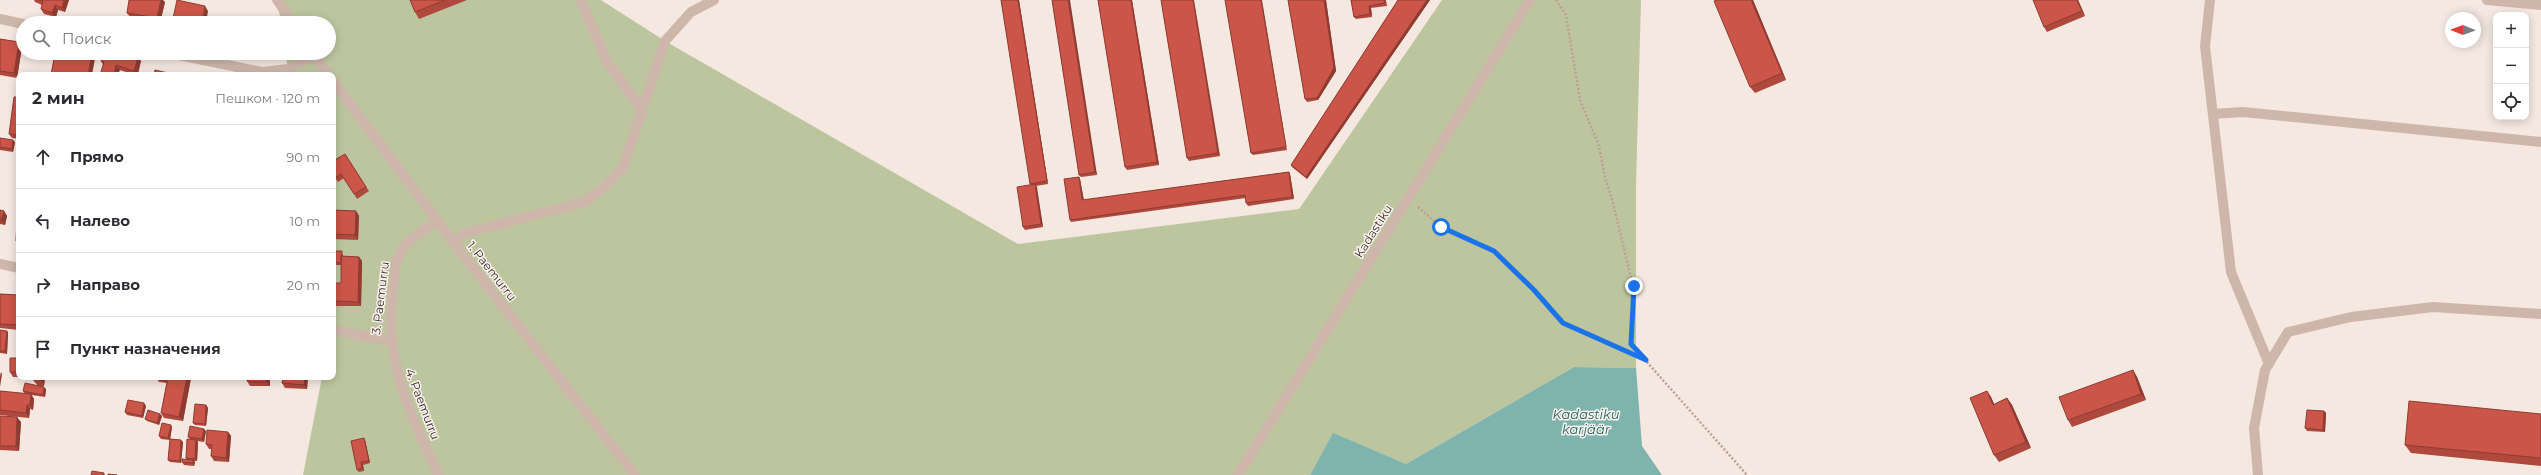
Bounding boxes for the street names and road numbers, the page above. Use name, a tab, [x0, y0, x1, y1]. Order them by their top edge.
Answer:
street label: Kadastiku	[1351, 202, 1395, 260]
street label: 1. Paemurru	[464, 238, 520, 304]
street label: 3. Paemurru	[368, 261, 392, 335]
street label: 4. Paemurru	[403, 366, 443, 442]

